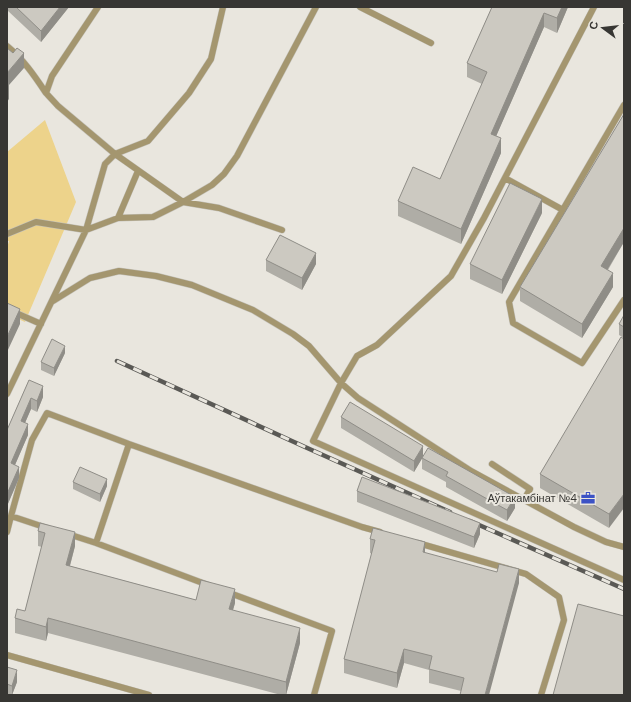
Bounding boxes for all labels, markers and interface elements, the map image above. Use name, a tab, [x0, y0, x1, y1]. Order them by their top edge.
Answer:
north arrow	[583, 8, 623, 48]
text: С	[586, 20, 601, 31]
office icon: Аўтакамбінат №4	[580, 490, 596, 506]
place label: Аўтакамбінат №4	[487, 491, 577, 505]

